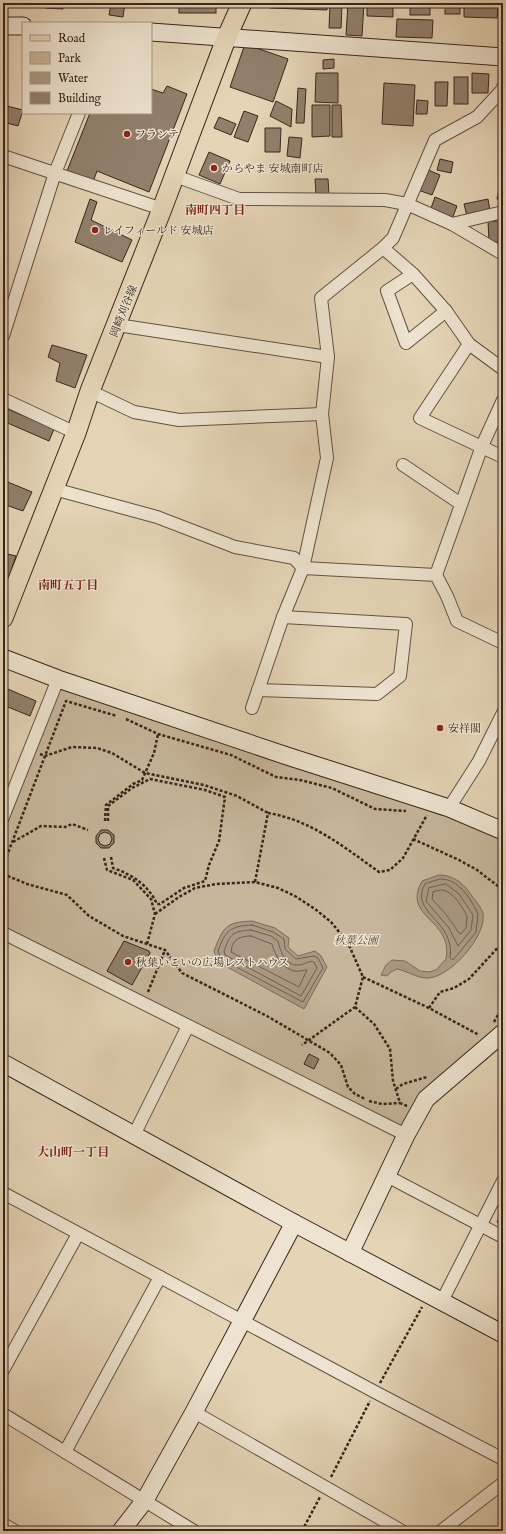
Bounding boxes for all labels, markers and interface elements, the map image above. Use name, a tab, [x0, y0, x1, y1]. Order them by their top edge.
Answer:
legend	[22, 22, 152, 114]
text: Road	[58, 31, 86, 46]
text: Park	[58, 51, 81, 66]
text: Water	[58, 71, 89, 86]
text: Building	[58, 91, 102, 106]
place label: フランテ	[135, 128, 179, 142]
marker: フランテ	[122, 129, 132, 139]
place label: からやま 安城南町店	[222, 162, 323, 176]
marker: からやま 安城南町店	[209, 163, 219, 173]
district label: 南町四丁目	[185, 203, 245, 218]
place label: レイフィールド 安城店	[103, 224, 213, 238]
marker: レイフィールド 安城店	[90, 225, 100, 235]
street label: 岡崎刈谷線	[107, 283, 141, 339]
district label: 南町五丁目	[38, 578, 98, 593]
place label: 安祥閣	[448, 722, 481, 736]
marker: 安祥閣	[435, 723, 445, 733]
park label: 秋葉公園	[334, 934, 380, 948]
place label: 秋葉いこいの広場レストハウス	[136, 956, 289, 970]
marker: 秋葉いこいの広場レストハウス	[123, 957, 133, 967]
district label: 大山町一丁目	[37, 1145, 109, 1160]

